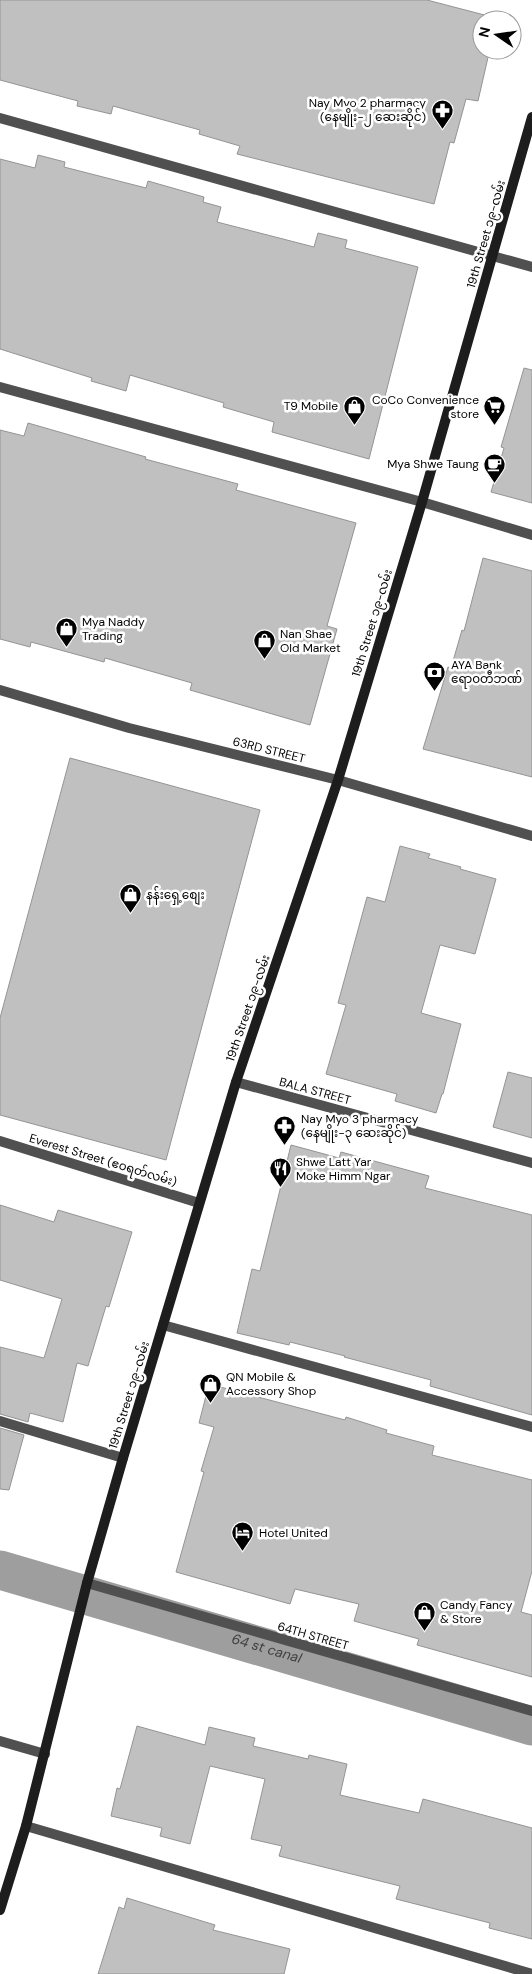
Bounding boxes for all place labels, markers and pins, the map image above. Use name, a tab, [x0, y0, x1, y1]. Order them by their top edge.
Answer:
place label: Nay Myo 2 pharmacy (နေမျိုး−၂ ဆေးဆိုင်)	[309, 95, 426, 127]
pharmacy icon: Nay Myo 2 pharmacy (နေမျိုး−၂ ဆေးဆိုင်)	[430, 98, 454, 129]
place label: CoCo Convenience store	[372, 392, 479, 422]
shop icon: T9 Mobile	[342, 394, 366, 425]
supermarket icon: CoCo Convenience store	[483, 395, 507, 426]
place label: T9 Mobile	[284, 398, 338, 414]
cafe icon: Mya Shwe Taung	[483, 452, 507, 483]
place label: Mya Shwe Taung	[387, 456, 479, 472]
place label: Mya Naddy Trading	[82, 614, 145, 644]
shop icon: Mya Naddy Trading	[54, 617, 78, 648]
place label: Nan Shae Old Market	[280, 626, 341, 656]
shop icon: Nan Shae Old Market	[252, 629, 276, 660]
place label: AYA Bank ဧရာ၀တီဘဏ်	[451, 657, 522, 689]
bank icon: AYA Bank ဧရာ၀တီဘဏ်	[423, 660, 447, 691]
shop icon: နန်းရှေ့စျေး	[118, 883, 142, 914]
place label: နန်းရှေ့စျေး	[146, 886, 205, 905]
place label: Nay Myo 3 pharmacy (နေမျိုး−၃ ဆေးဆိုင်)	[301, 1111, 419, 1143]
pharmacy icon: Nay Myo 3 pharmacy (နေမျိုး−၃ ဆေးဆိုင်)	[273, 1114, 297, 1145]
place label: Shwe Latt Yar Moke Himm Ngar	[296, 1154, 391, 1184]
restaurant icon: Shwe Latt Yar Moke Himm Ngar	[268, 1157, 292, 1188]
place label: QN Mobile & Accessory Shop	[226, 1369, 316, 1399]
shop icon: QN Mobile & Accessory Shop	[198, 1372, 222, 1403]
hotel icon: Hotel United	[231, 1521, 255, 1552]
place label: Hotel United	[259, 1525, 328, 1541]
place label: Candy Fancy & Store	[440, 1597, 513, 1627]
shop icon: Candy Fancy & Store	[412, 1600, 436, 1631]

